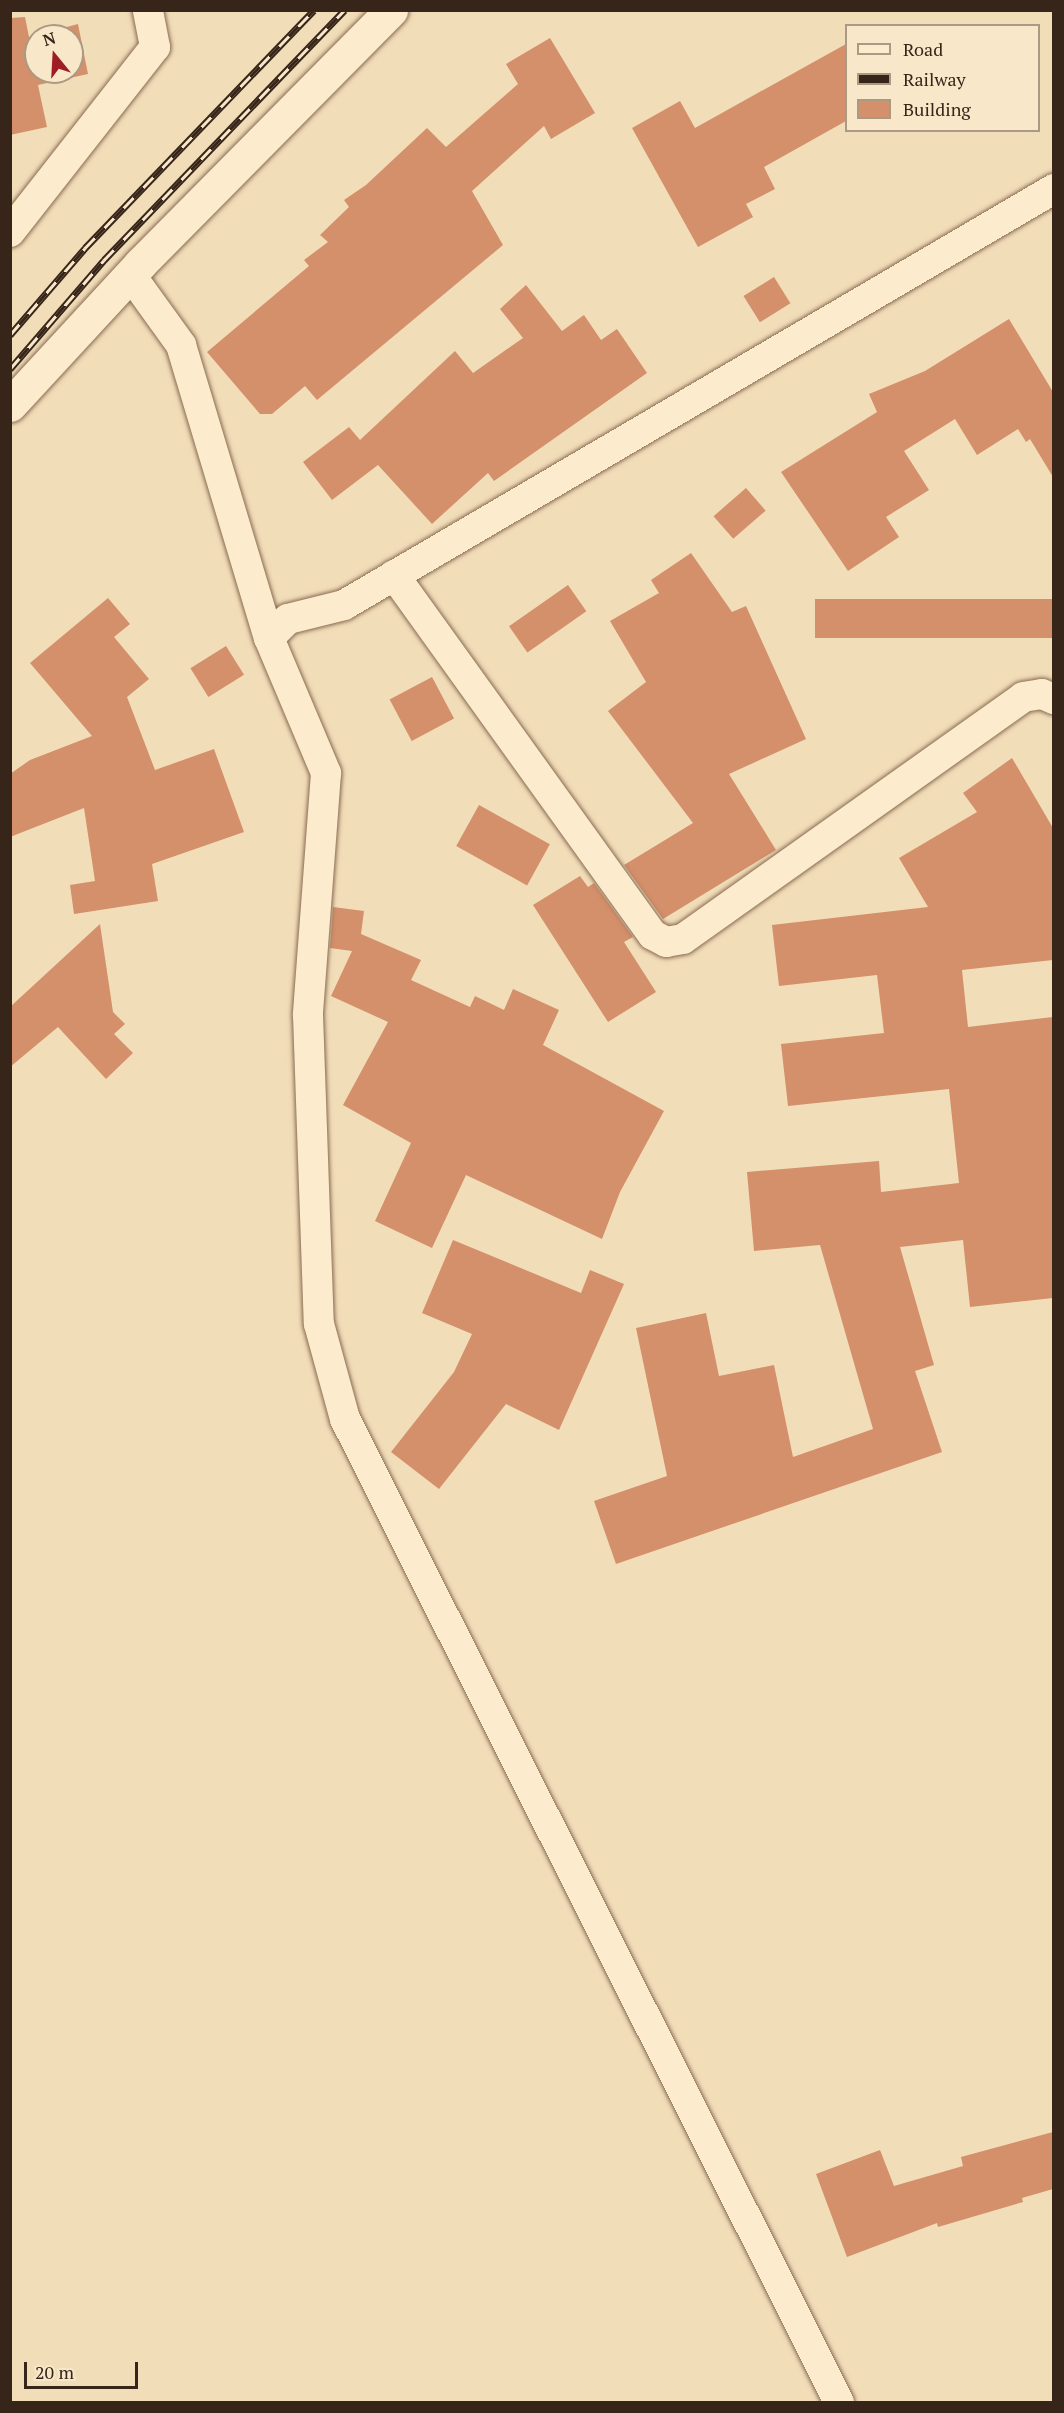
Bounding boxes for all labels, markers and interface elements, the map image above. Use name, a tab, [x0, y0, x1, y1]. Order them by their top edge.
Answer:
north arrow	[24, 24, 84, 84]
legend	[845, 24, 1040, 132]
text: N	[40, 26, 58, 51]
text: Road	[903, 37, 943, 61]
text: Railway	[903, 67, 966, 91]
text: Building	[903, 97, 971, 121]
scale bar	[27, 2350, 141, 2388]
text: 20 m	[35, 2360, 74, 2384]

